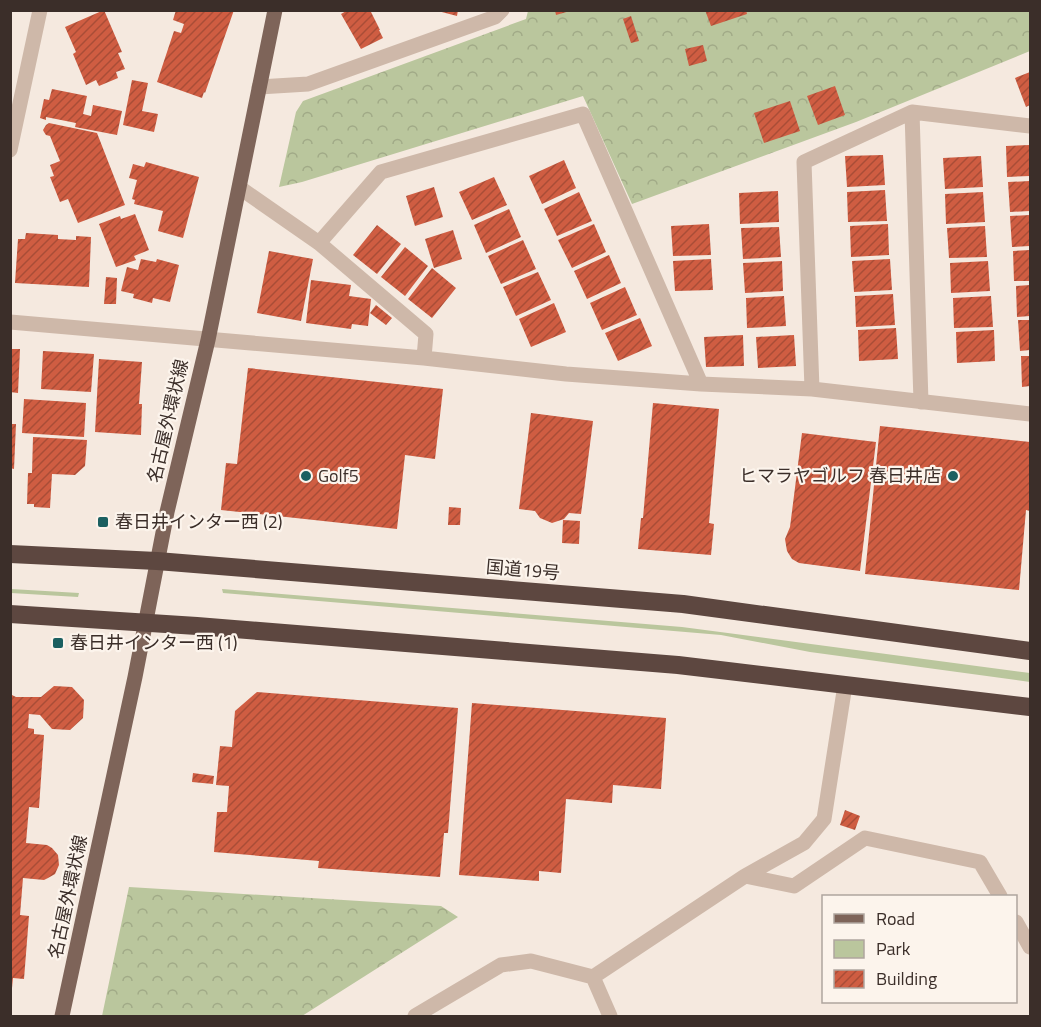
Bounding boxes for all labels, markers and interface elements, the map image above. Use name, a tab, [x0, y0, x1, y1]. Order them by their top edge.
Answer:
street label: 名古屋外環状線	[140, 356, 195, 485]
place label: Golf5	[318, 462, 359, 489]
place label: ヒマラヤゴルフ 春日井店	[739, 462, 941, 489]
marker: Golf5	[299, 469, 313, 483]
marker: ヒマラヤゴルフ 春日井店	[946, 469, 960, 483]
place label: 春日井インター西 (2)	[115, 508, 283, 535]
marker: 春日井インター西 (2)	[96, 515, 110, 529]
street label: 国道19号	[485, 553, 561, 586]
place label: 春日井インター西 (1)	[70, 629, 238, 656]
marker: 春日井インター西 (1)	[51, 636, 65, 650]
street label: 名古屋外環状線	[41, 832, 94, 961]
legend	[822, 895, 1017, 1003]
text: Road	[876, 905, 915, 932]
text: Park	[876, 935, 911, 962]
text: Building	[876, 965, 937, 992]

